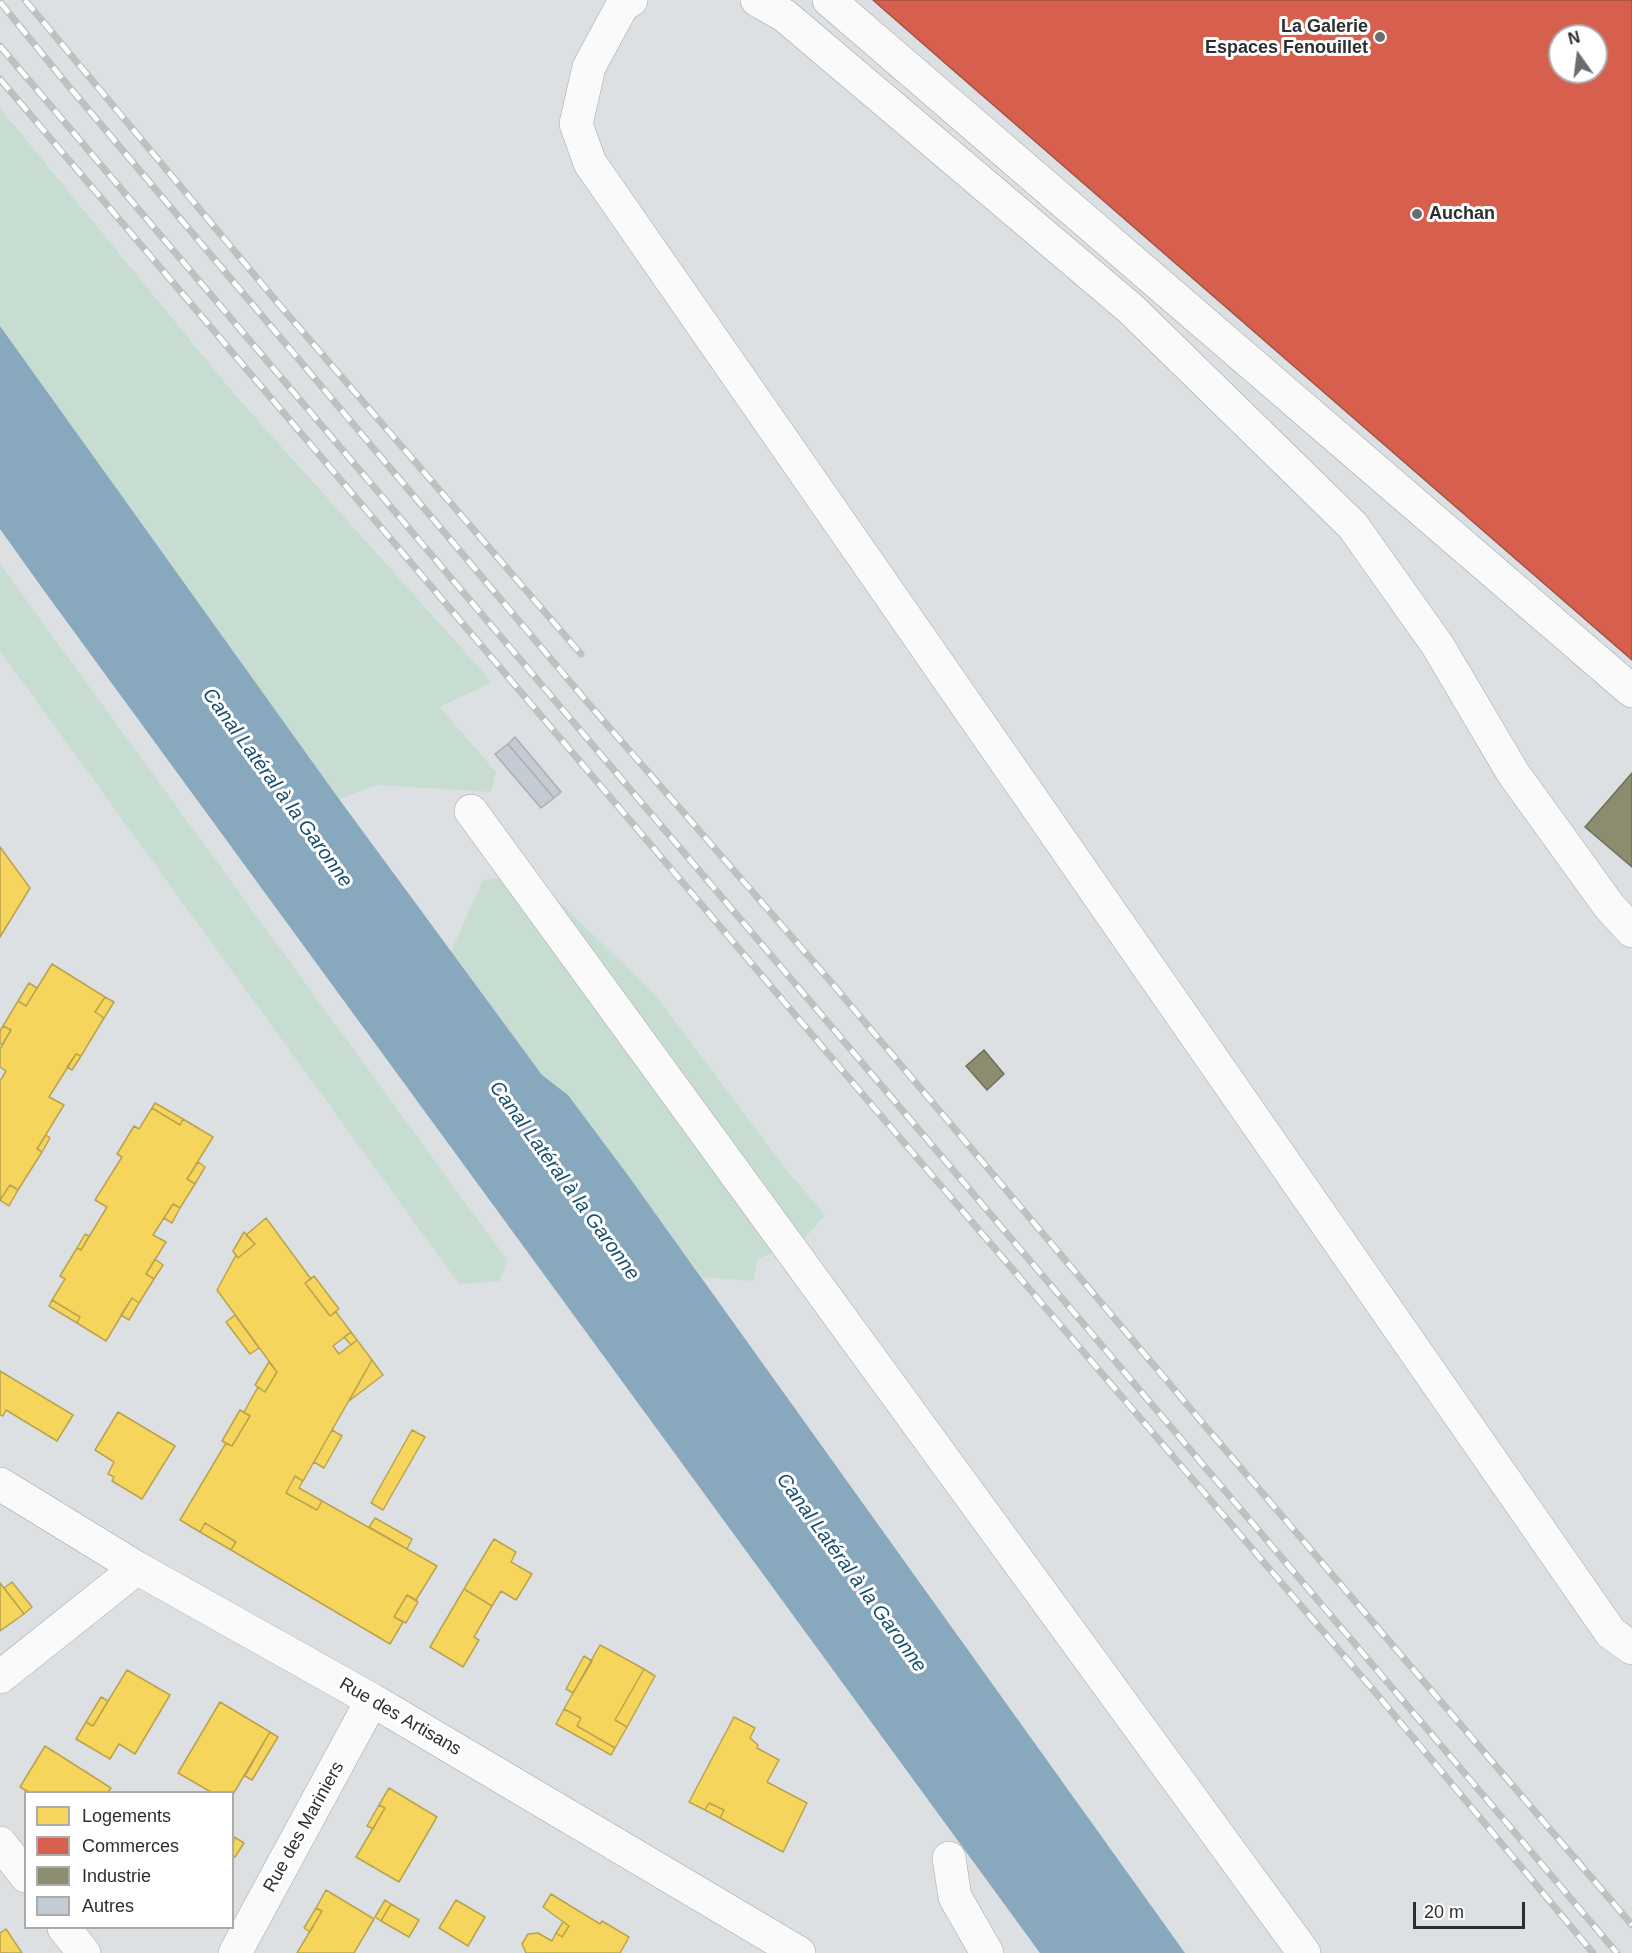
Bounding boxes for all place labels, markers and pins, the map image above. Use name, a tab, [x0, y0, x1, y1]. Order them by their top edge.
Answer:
place label: La Galerie Espaces Fenouillet	[1205, 16, 1368, 58]
marker: La Galerie Espaces Fenouillet	[1373, 30, 1387, 44]
place label: Auchan	[1429, 203, 1495, 225]
marker: Auchan	[1410, 207, 1424, 221]

